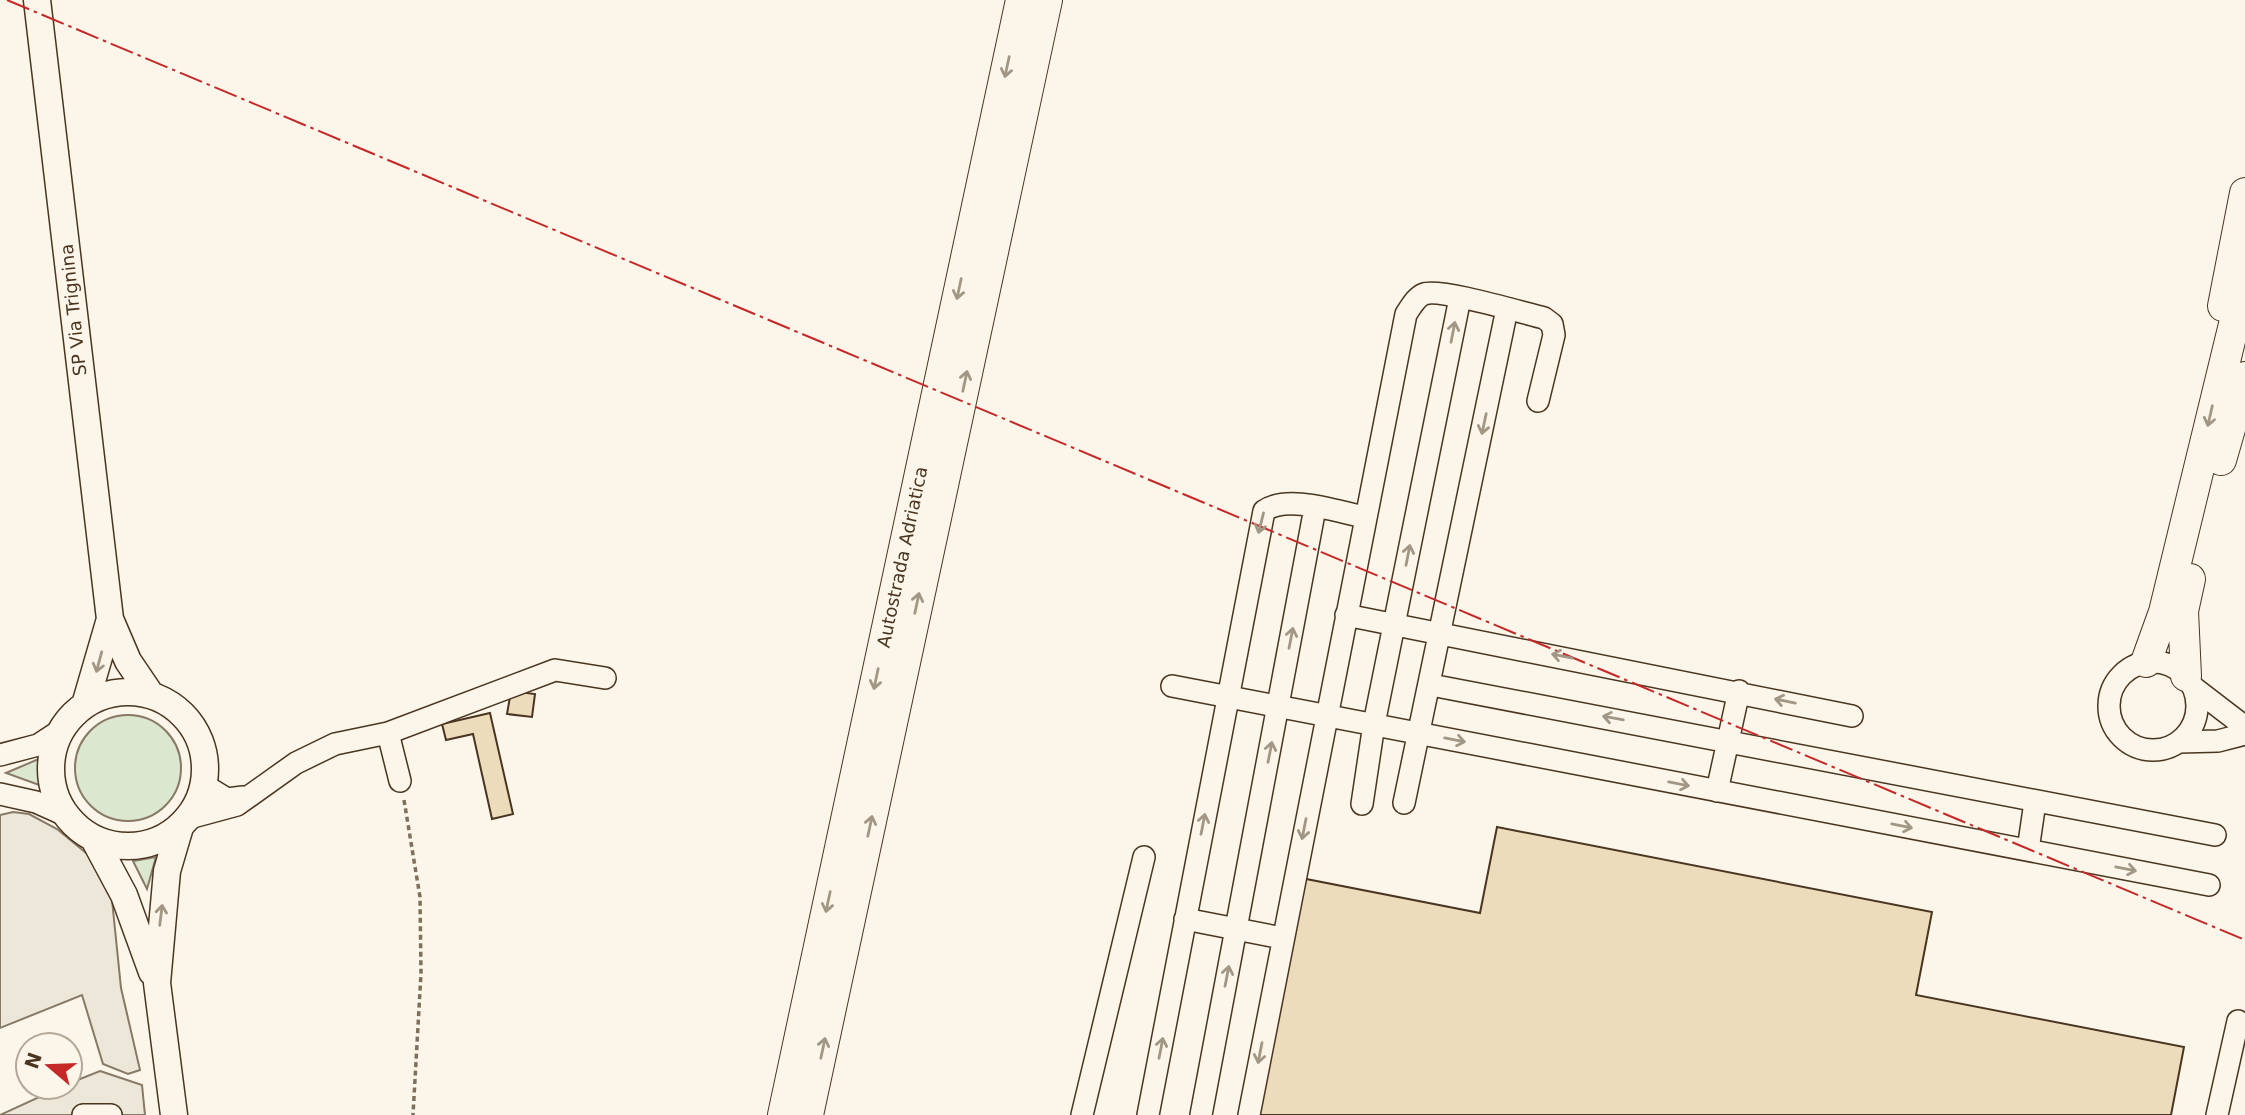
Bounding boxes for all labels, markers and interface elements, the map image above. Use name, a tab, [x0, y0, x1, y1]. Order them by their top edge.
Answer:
one-way arrow	[1000, 55, 1013, 78]
street label: SP Via Trignina	[56, 243, 90, 377]
one-way arrow	[952, 277, 966, 300]
one-way arrow	[1446, 321, 1460, 344]
one-way arrow	[959, 370, 973, 393]
one-way arrow	[2203, 404, 2216, 427]
one-way arrow	[1476, 412, 1490, 435]
street label: Autostrada Adriatica	[873, 464, 931, 650]
one-way arrow	[1254, 511, 1267, 533]
one-way arrow	[1401, 544, 1415, 567]
one-way arrow	[911, 592, 925, 615]
one-way arrow	[1285, 627, 1298, 650]
one-way arrow	[1551, 648, 1574, 662]
one-way arrow	[91, 651, 104, 673]
one-way arrow	[868, 667, 882, 690]
one-way arrow	[1774, 694, 1797, 707]
one-way arrow	[1602, 711, 1625, 725]
one-way arrow	[1443, 733, 1466, 747]
one-way arrow	[1263, 741, 1277, 764]
one-way arrow	[1667, 777, 1690, 791]
one-way arrow	[1197, 813, 1210, 836]
one-way arrow	[864, 815, 877, 838]
one-way arrow	[1296, 817, 1310, 840]
one-way arrow	[1890, 820, 1913, 834]
one-way arrow	[2114, 862, 2136, 876]
one-way arrow	[821, 890, 835, 913]
one-way arrow	[155, 905, 168, 927]
one-way arrow	[1221, 965, 1234, 988]
north arrow	[14, 1031, 84, 1101]
one-way arrow	[816, 1037, 830, 1060]
one-way arrow	[1155, 1037, 1168, 1060]
one-way arrow	[1253, 1041, 1267, 1064]
text: N	[20, 1049, 46, 1072]

